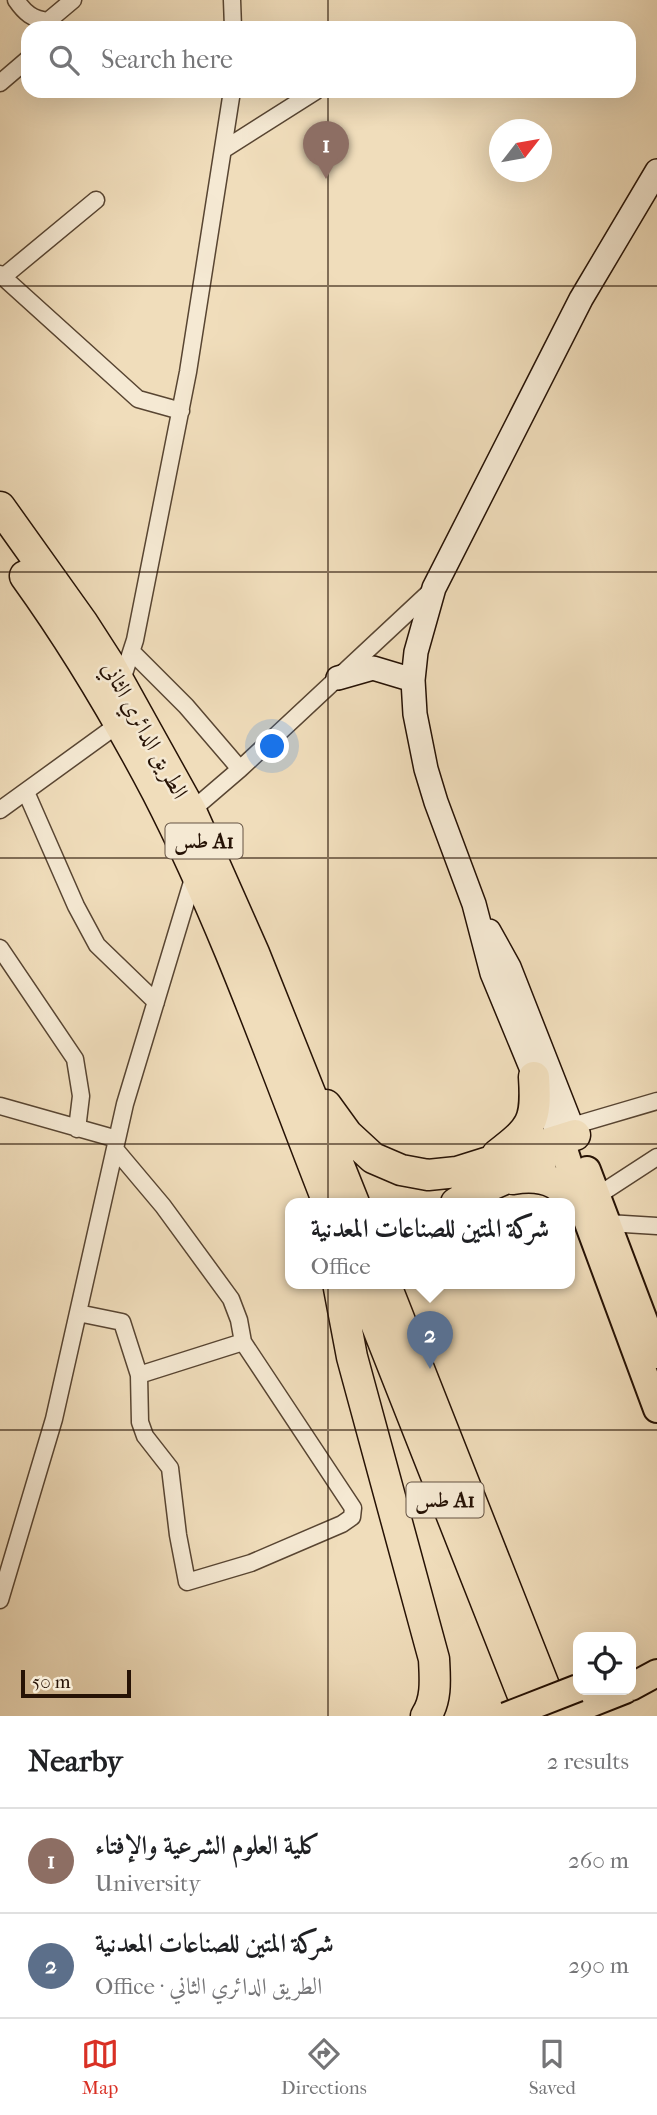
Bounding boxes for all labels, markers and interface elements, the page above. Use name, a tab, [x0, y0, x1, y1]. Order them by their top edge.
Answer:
search box	[21, 21, 636, 98]
icon: search	[45, 41, 83, 79]
text: Search here	[101, 44, 233, 75]
north arrow	[489, 119, 552, 182]
pin: 1	[303, 121, 349, 179]
street label: الطريق الدائري الثاني	[92, 657, 194, 806]
your location	[255, 729, 289, 763]
road number: طس A1	[166, 824, 242, 858]
popup	[285, 1198, 575, 1289]
text: شركة المتين للصناعات المعدنية	[311, 1213, 549, 1244]
text: Office	[311, 1253, 371, 1280]
pin: 2	[407, 1311, 453, 1369]
road number: طس A1	[406, 1482, 484, 1518]
map controls	[573, 1632, 636, 1695]
button: locate	[573, 1632, 636, 1695]
scale bar	[21, 1667, 131, 1699]
text: 50 m	[32, 1671, 71, 1693]
text: Nearby	[28, 1744, 123, 1779]
text: 2 results	[547, 1748, 629, 1775]
text: كلية العلوم الشرعية والإفتاء	[95, 1830, 320, 1861]
text: 1	[47, 1847, 55, 1874]
text: 260 m	[568, 1847, 629, 1874]
text: University	[95, 1870, 200, 1897]
text: شركة المتين للصناعات المعدنية	[95, 1928, 334, 1959]
text: 2	[45, 1952, 57, 1979]
text: 290 m	[568, 1952, 629, 1979]
text: Office · الطريق الدائري الثاني	[95, 1973, 322, 2000]
tab: Map	[81, 2035, 119, 2099]
tab: Directions	[281, 2035, 367, 2099]
tab: Saved	[529, 2035, 576, 2099]

